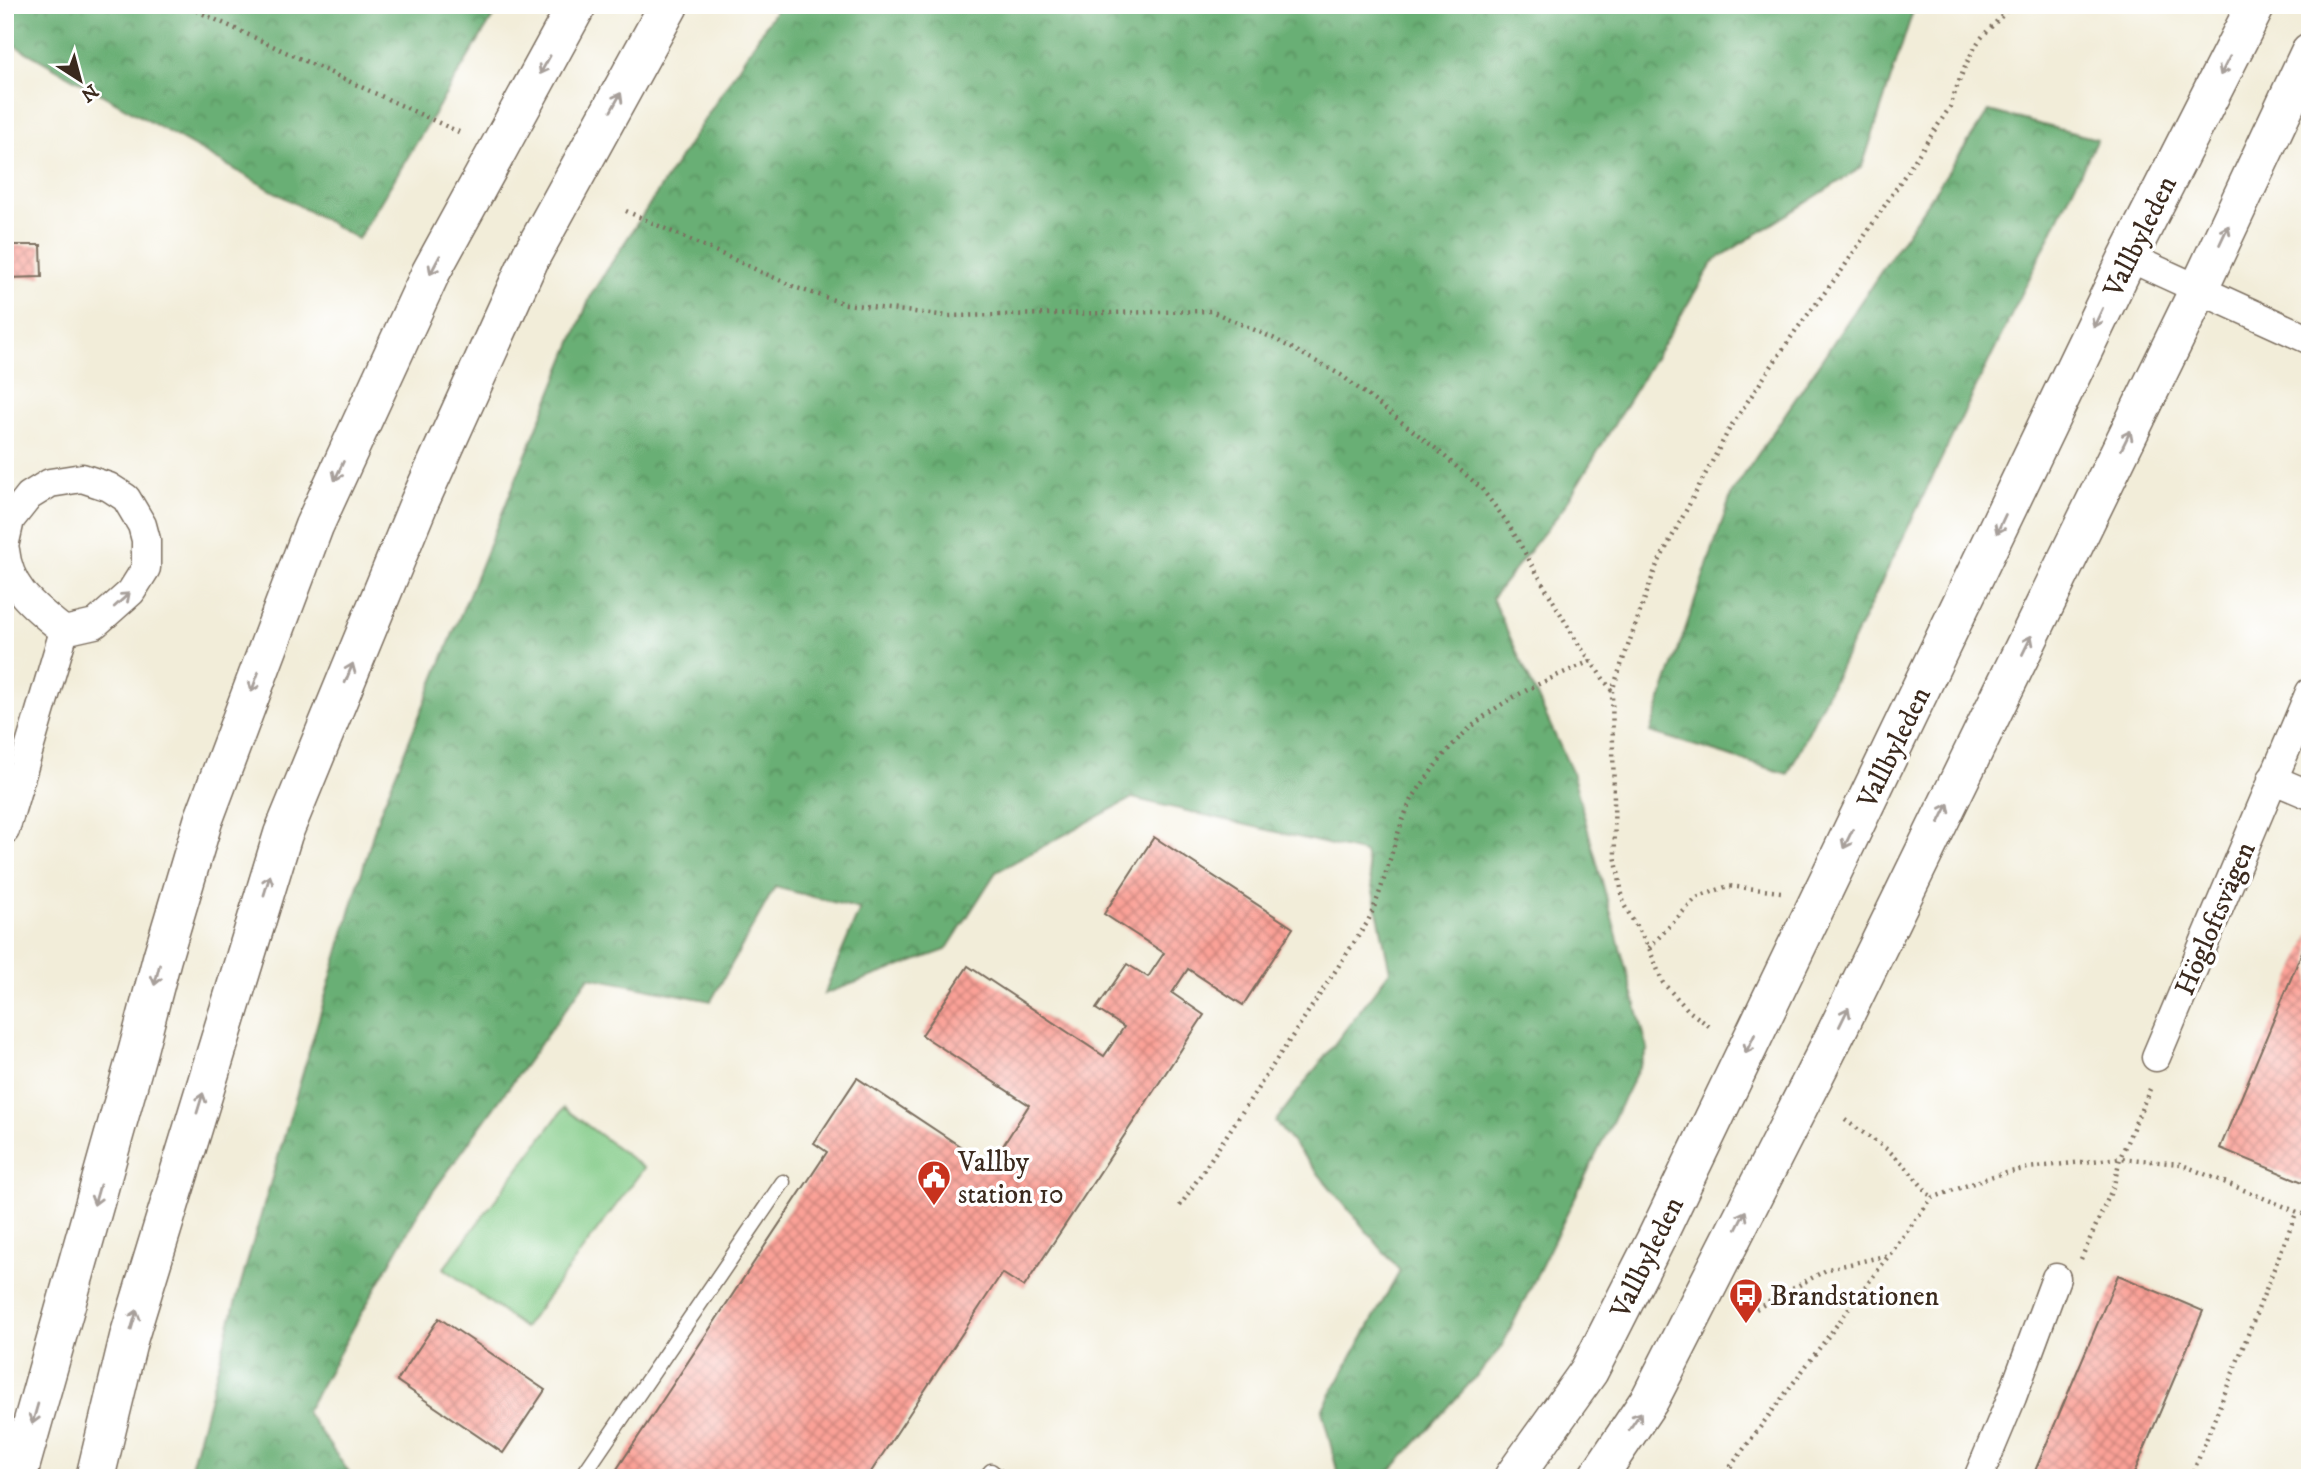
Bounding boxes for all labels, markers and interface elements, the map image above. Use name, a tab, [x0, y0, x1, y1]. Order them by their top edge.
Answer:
north arrow	[46, 46, 116, 116]
one-way arrow	[537, 54, 551, 75]
one-way arrow	[2217, 55, 2231, 76]
text: N	[76, 79, 102, 107]
one-way arrow	[610, 92, 623, 113]
street label: Vallbyleden	[2096, 170, 2185, 304]
one-way arrow	[2218, 225, 2231, 246]
one-way arrow	[428, 254, 442, 275]
one-way arrow	[2091, 307, 2105, 328]
one-way arrow	[2119, 430, 2133, 451]
one-way arrow	[332, 460, 345, 481]
one-way arrow	[1993, 513, 2007, 534]
one-way arrow	[113, 592, 131, 608]
one-way arrow	[2020, 635, 2034, 656]
one-way arrow	[343, 663, 356, 684]
one-way arrow	[248, 671, 261, 693]
street label: Vallbyleden	[1850, 681, 1939, 815]
one-way arrow	[1938, 803, 1952, 824]
one-way arrow	[1841, 828, 1855, 849]
street label: Högloftsvägen	[2167, 836, 2264, 1001]
one-way arrow	[261, 874, 274, 896]
one-way arrow	[150, 963, 163, 986]
one-way arrow	[1837, 1007, 1851, 1028]
one-way arrow	[1742, 1033, 1756, 1054]
one-way arrow	[195, 1092, 208, 1114]
place label: Vallby station 10	[957, 1145, 1064, 1212]
public building icon: Vallby station 10	[915, 1158, 953, 1207]
one-way arrow	[90, 1184, 103, 1206]
street label: Vallbyleden	[1603, 1191, 1692, 1325]
one-way arrow	[1734, 1210, 1748, 1231]
bus stop icon: Brandstationen	[1727, 1276, 1765, 1325]
place label: Brandstationen	[1770, 1279, 1940, 1314]
one-way arrow	[128, 1309, 141, 1331]
one-way arrow	[28, 1403, 41, 1425]
one-way arrow	[1628, 1412, 1642, 1431]

